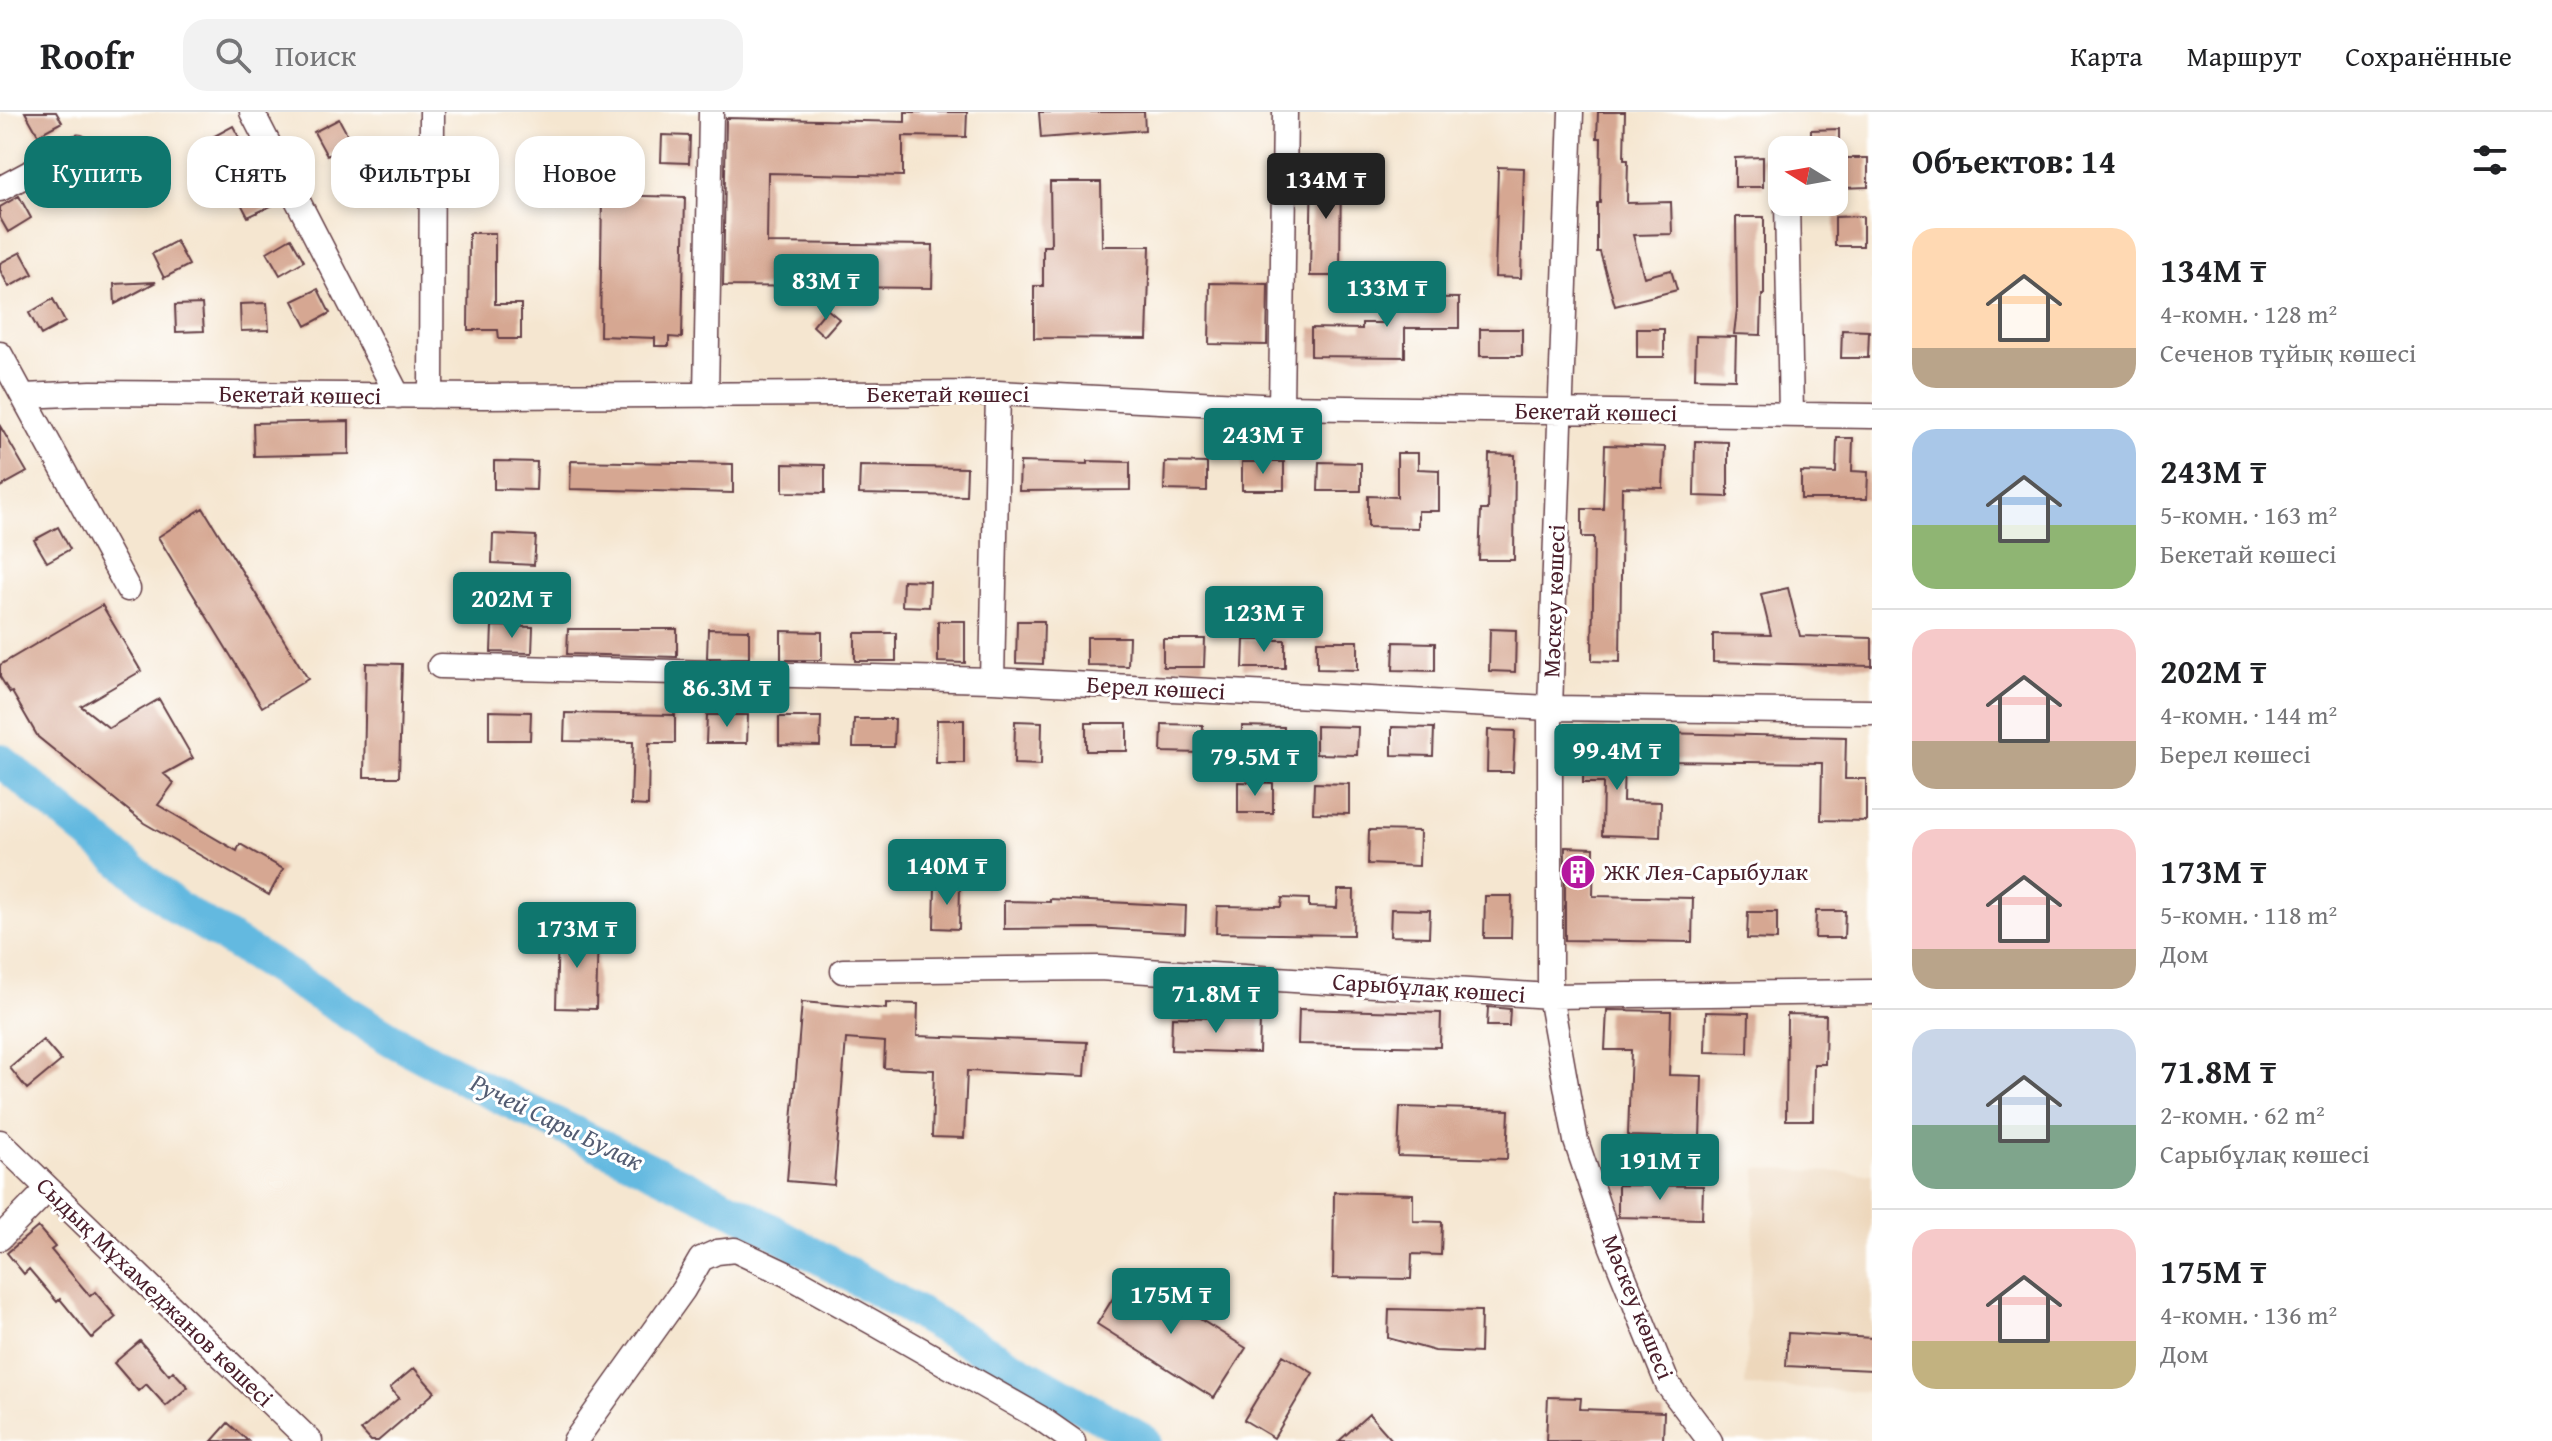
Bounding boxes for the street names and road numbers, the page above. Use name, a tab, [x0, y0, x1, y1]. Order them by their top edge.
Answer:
street label: Бекетай көшесі	[218, 376, 382, 413]
street label: Бекетай көшесі	[867, 376, 1030, 411]
street label: Бекетай көшесі	[1514, 393, 1678, 430]
street label: Мәскеу көшесі	[1533, 523, 1574, 678]
street label: Берел көшесі	[1086, 666, 1227, 709]
street label: Сарыбұлақ көшесі	[1331, 963, 1527, 1012]
street label: Сыдық Мұхамеджанов көшесі	[29, 1169, 282, 1415]
street label: Мәскеу көшесі	[1593, 1229, 1684, 1385]

